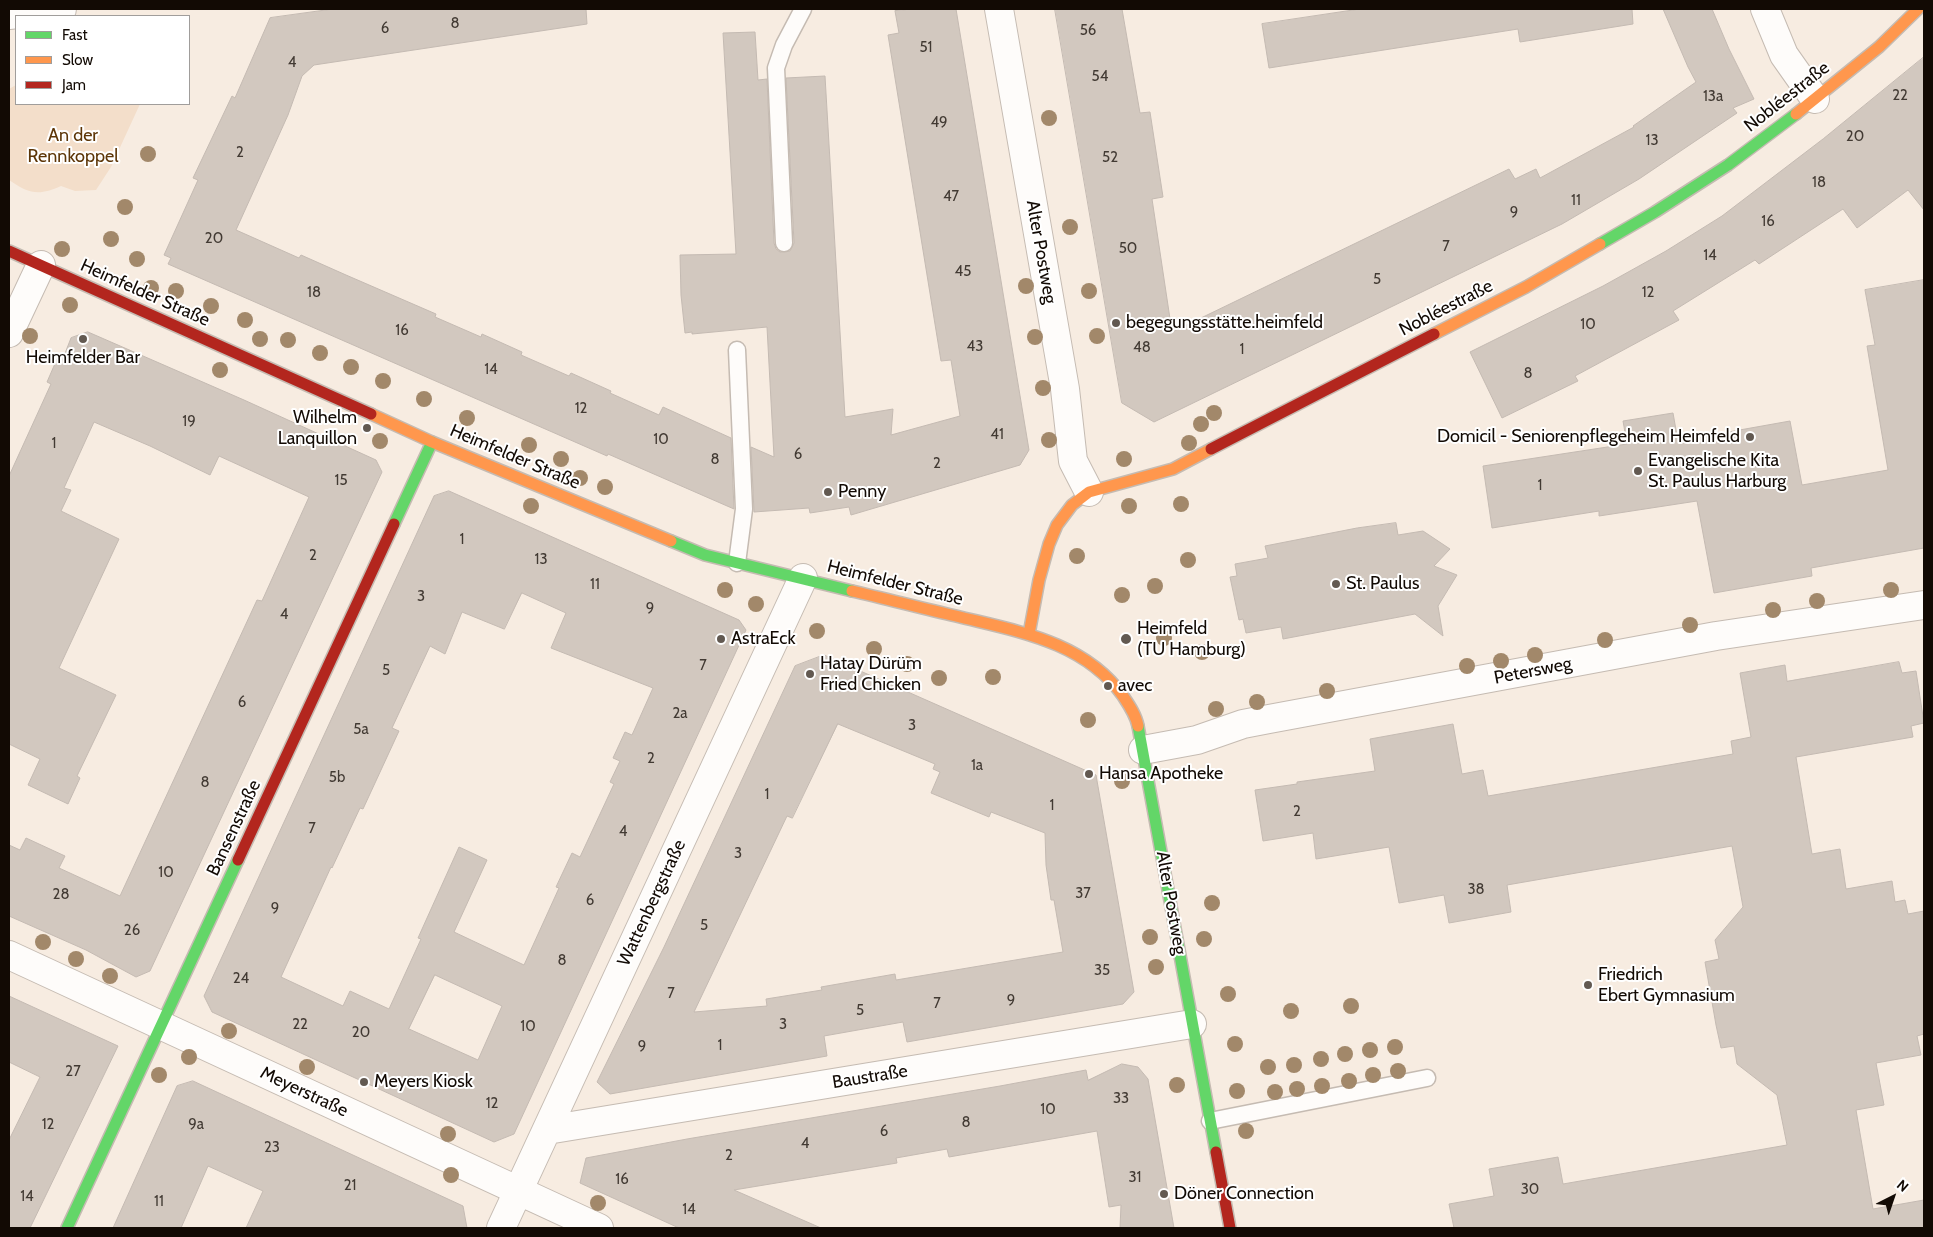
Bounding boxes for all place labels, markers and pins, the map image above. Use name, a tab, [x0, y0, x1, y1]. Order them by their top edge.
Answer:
place label: begegungsstätte.heimfeld	[1126, 312, 1323, 334]
marker: begegungsstätte.heimfeld	[1110, 317, 1122, 329]
marker: Heimfelder Bar	[77, 333, 89, 345]
place label: Heimfelder Bar	[26, 347, 140, 369]
place label: Wilhelm Lanquillon	[278, 407, 357, 449]
marker: Wilhelm Lanquillon	[361, 422, 373, 434]
place label: Domicil - Seniorenpflegeheim Heimfeld	[1437, 426, 1740, 448]
marker: Domicil - Seniorenpflegeheim Heimfeld	[1744, 431, 1756, 443]
place label: Evangelische Kita St. Paulus Harburg	[1648, 450, 1786, 492]
marker: Evangelische Kita St. Paulus Harburg	[1632, 465, 1644, 477]
place label: Penny	[838, 481, 886, 503]
marker: Penny	[822, 486, 834, 498]
place label: St. Paulus	[1346, 573, 1419, 595]
marker: St. Paulus	[1330, 578, 1342, 590]
place label: Heimfeld (TU Hamburg)	[1137, 618, 1246, 660]
place label: AstraEck	[731, 628, 795, 650]
marker: Heimfeld (TU Hamburg)	[1119, 632, 1133, 646]
marker: AstraEck	[715, 633, 727, 645]
place label: Hatay Dürüm Fried Chicken	[820, 653, 922, 696]
marker: Hatay Dürüm Fried Chicken	[804, 668, 816, 680]
place label: avec	[1118, 675, 1152, 697]
marker: avec	[1102, 680, 1114, 692]
place label: Hansa Apotheke	[1099, 763, 1223, 785]
marker: Hansa Apotheke	[1083, 768, 1095, 780]
place label: Friedrich Ebert Gymnasium	[1598, 964, 1735, 1006]
marker: Friedrich Ebert Gymnasium	[1582, 979, 1594, 991]
place label: Meyers Kiosk	[374, 1071, 473, 1093]
marker: Meyers Kiosk	[358, 1076, 370, 1088]
place label: Döner Connection	[1174, 1183, 1314, 1205]
marker: Döner Connection	[1158, 1188, 1170, 1200]

